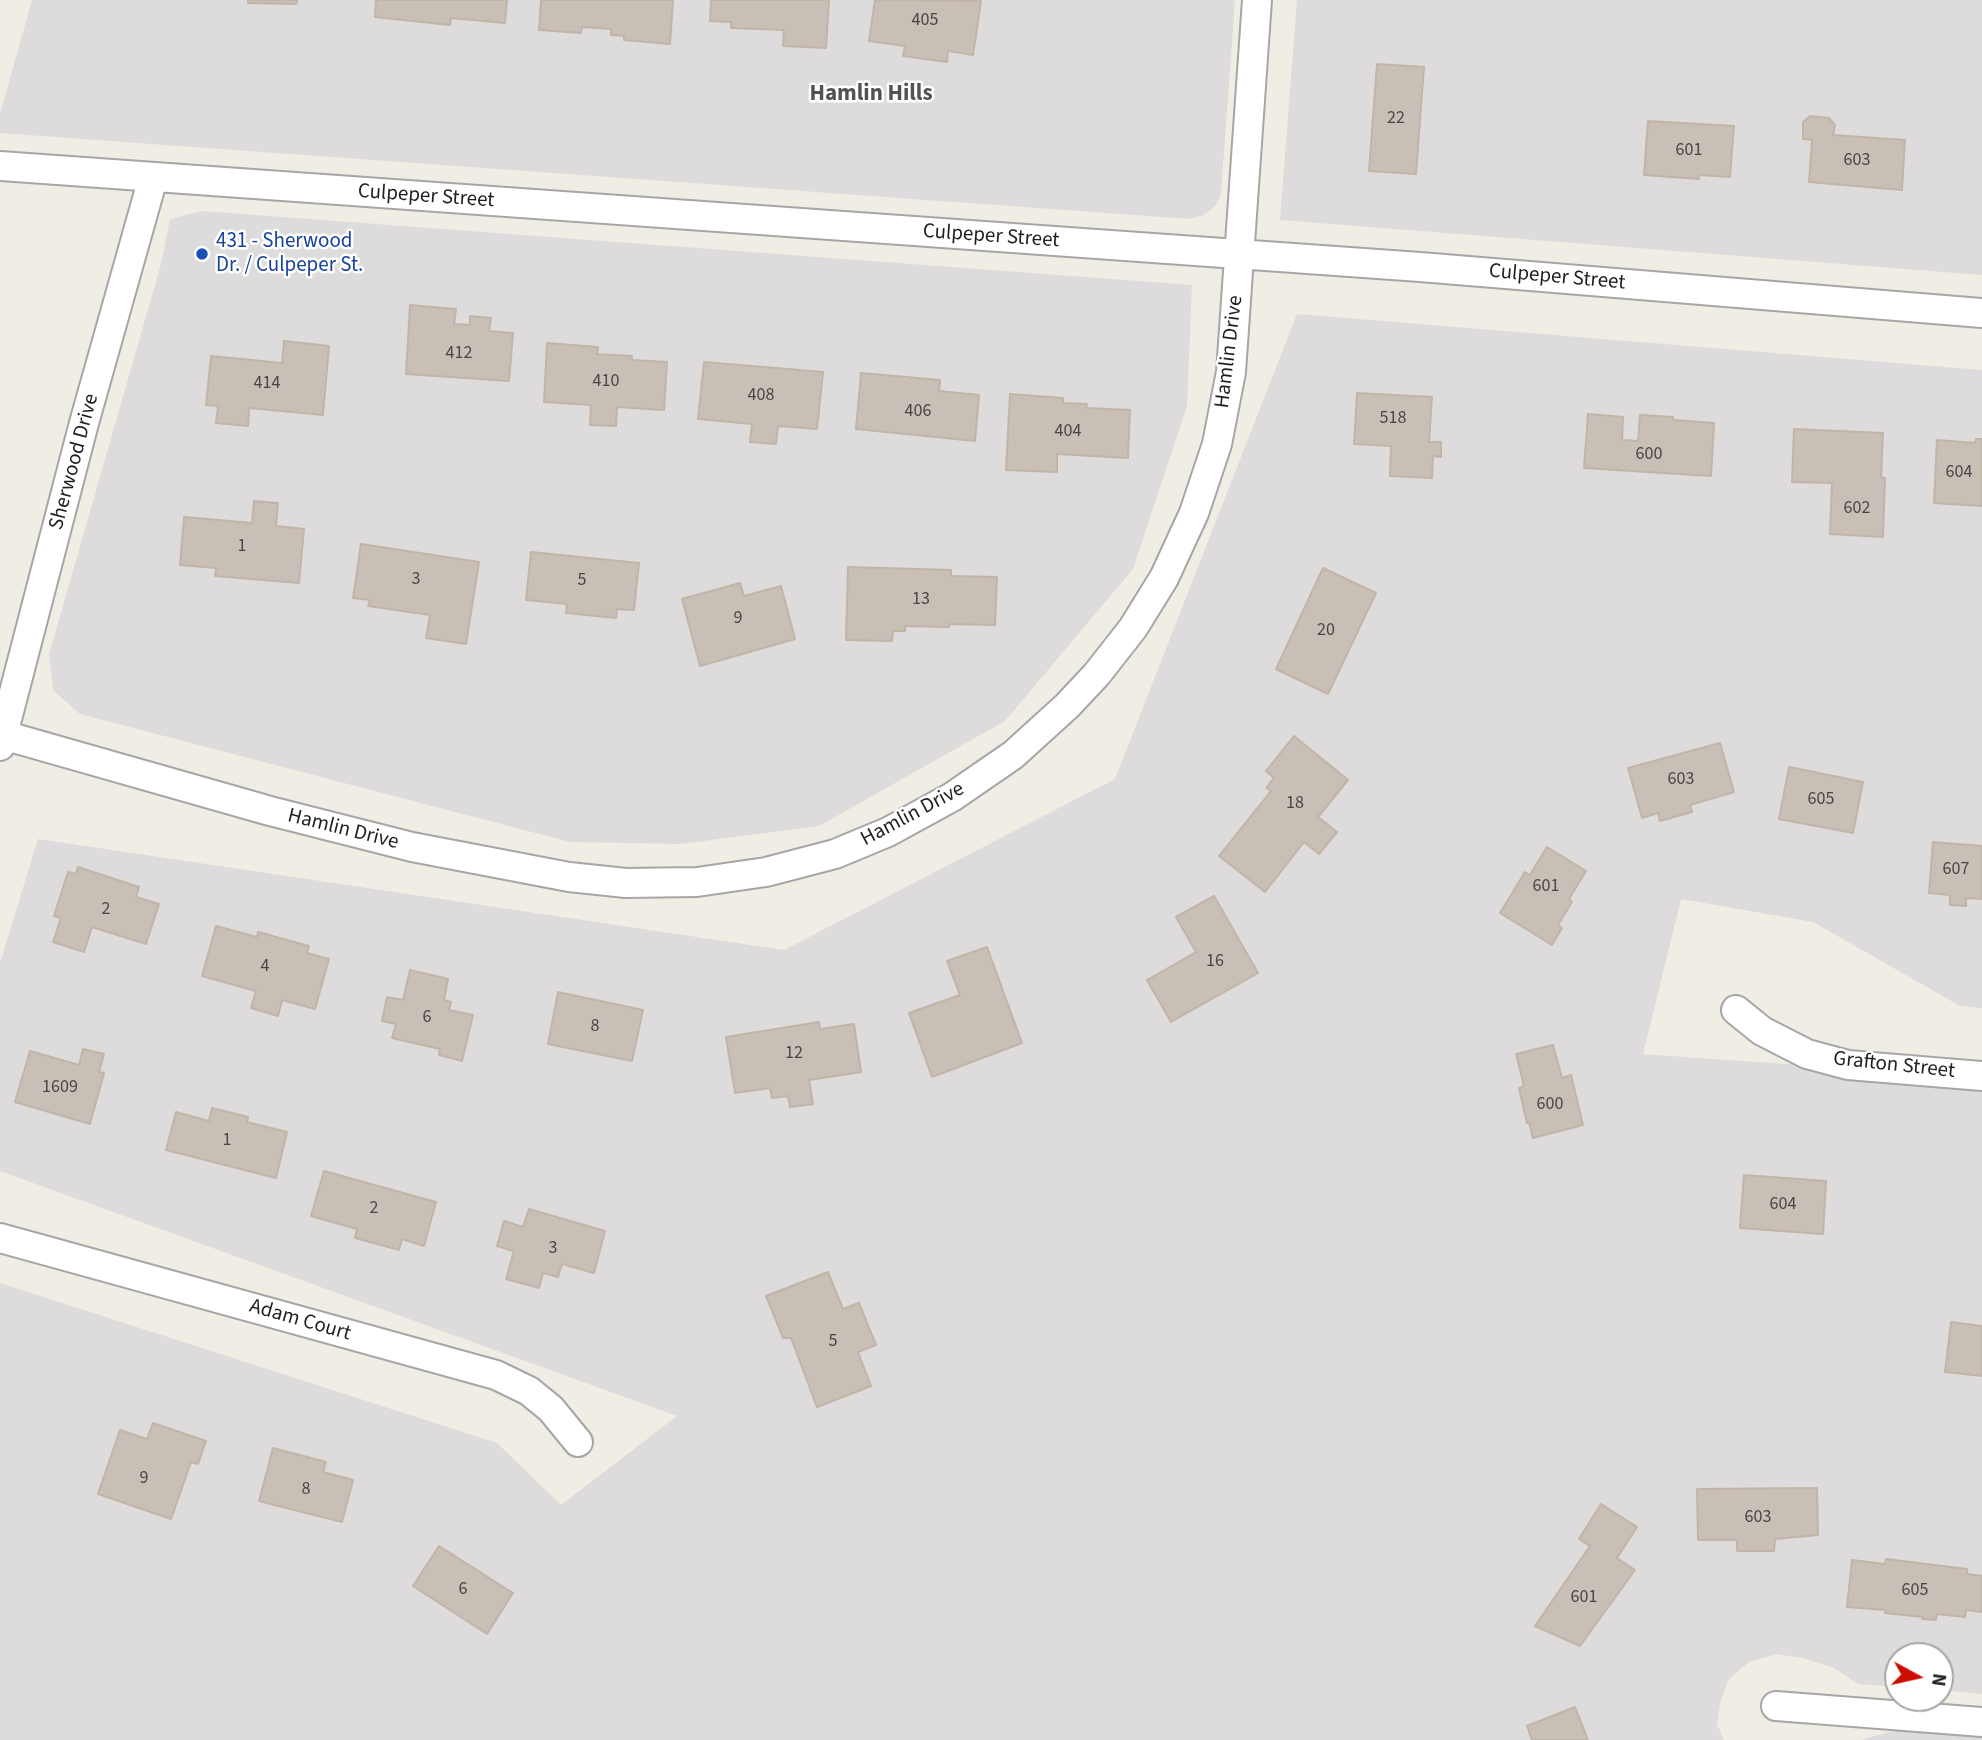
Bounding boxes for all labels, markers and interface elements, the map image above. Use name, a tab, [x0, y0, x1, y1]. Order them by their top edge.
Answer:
house number: 405	[912, 10, 938, 32]
district label: Hamlin Hills	[809, 81, 933, 109]
house number: 22	[1387, 108, 1405, 130]
house number: 601	[1676, 140, 1702, 162]
house number: 603	[1844, 150, 1870, 172]
street label: Culpeper Street	[357, 180, 495, 214]
street label: Culpeper Street	[922, 220, 1060, 254]
place label: 431 - Sherwood Dr. / Culpeper St.	[216, 229, 363, 279]
marker: 431 - Sherwood Dr. / Culpeper St.	[194, 246, 210, 262]
street label: Culpeper Street	[1488, 259, 1626, 297]
street label: Hamlin Drive	[1211, 294, 1249, 410]
house number: 412	[446, 343, 472, 365]
house number: 410	[593, 371, 619, 393]
house number: 414	[254, 373, 280, 395]
house number: 408	[748, 385, 774, 407]
street label: Sherwood Drive	[45, 391, 105, 533]
house number: 406	[905, 401, 931, 423]
house number: 518	[1380, 408, 1406, 430]
house number: 404	[1055, 421, 1081, 443]
house number: 600	[1636, 444, 1662, 466]
house number: 604	[1946, 462, 1972, 484]
house number: 602	[1844, 498, 1870, 520]
house number: 1	[238, 536, 246, 558]
house number: 3	[412, 569, 420, 591]
house number: 5	[578, 570, 586, 592]
house number: 13	[912, 589, 930, 611]
house number: 9	[734, 608, 742, 630]
house number: 20	[1317, 620, 1335, 642]
house number: 603	[1668, 769, 1694, 791]
street label: Hamlin Drive	[857, 777, 969, 853]
house number: 605	[1808, 789, 1834, 811]
house number: 18	[1286, 793, 1304, 815]
street label: Hamlin Drive	[285, 804, 401, 856]
house number: 607	[1943, 859, 1969, 881]
house number: 601	[1533, 876, 1559, 898]
house number: 2	[102, 899, 110, 921]
house number: 16	[1206, 951, 1224, 973]
house number: 4	[261, 956, 269, 978]
house number: 6	[423, 1007, 431, 1029]
house number: 8	[591, 1016, 599, 1038]
house number: 12	[785, 1043, 803, 1065]
street label: Grafton Street	[1832, 1047, 1956, 1085]
house number: 1609	[42, 1077, 78, 1099]
house number: 600	[1537, 1094, 1563, 1116]
house number: 1	[223, 1130, 231, 1152]
house number: 604	[1770, 1194, 1796, 1216]
house number: 2	[370, 1198, 378, 1220]
house number: 3	[549, 1238, 557, 1260]
street label: Adam Court	[246, 1294, 354, 1348]
house number: 5	[829, 1331, 837, 1353]
house number: 9	[140, 1468, 148, 1490]
house number: 8	[302, 1479, 310, 1501]
house number: 603	[1745, 1507, 1771, 1529]
house number: 6	[459, 1579, 467, 1601]
house number: 605	[1902, 1580, 1928, 1602]
house number: 601	[1571, 1587, 1597, 1609]
north arrow	[1884, 1642, 1954, 1712]
text: N	[1924, 1672, 1953, 1688]

